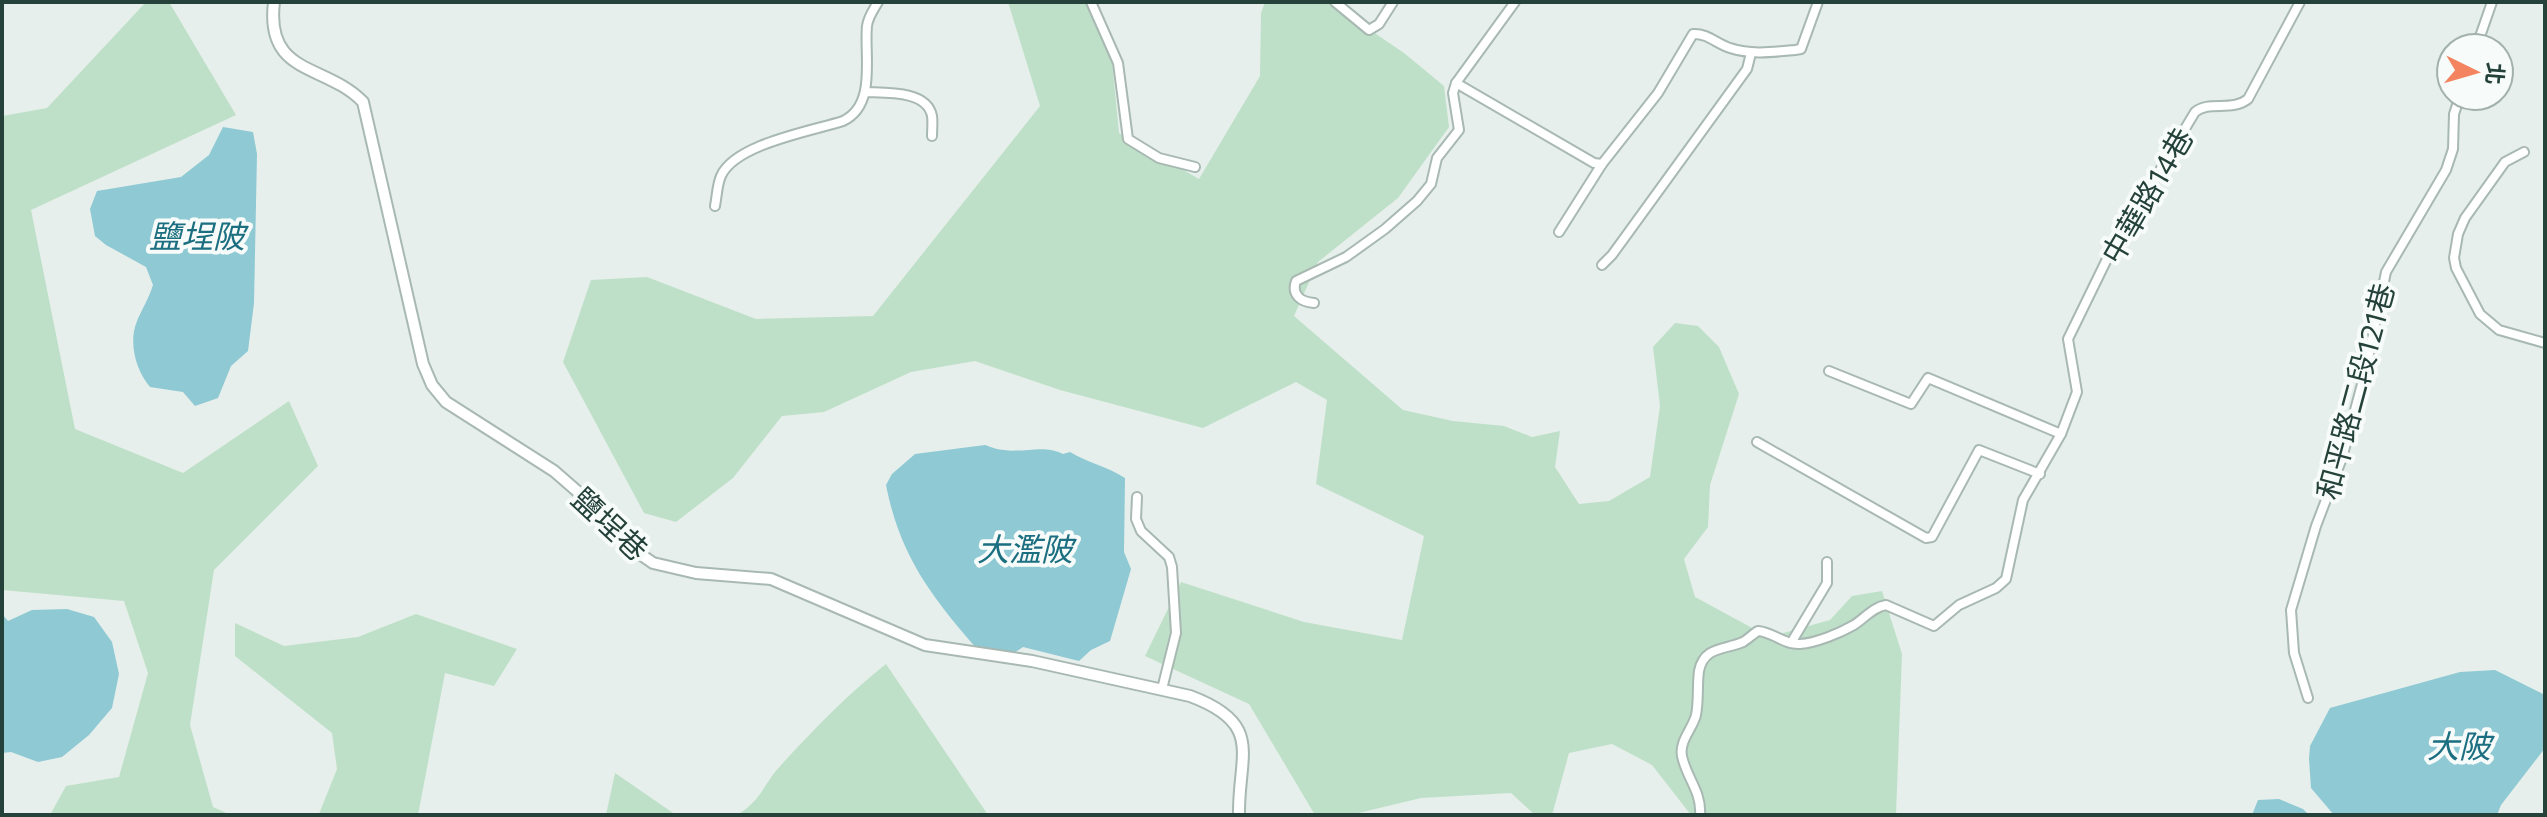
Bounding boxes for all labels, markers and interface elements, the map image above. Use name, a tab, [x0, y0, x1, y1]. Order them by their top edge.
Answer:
north arrow	[2435, 32, 2515, 112]
text: 北	[2481, 62, 2510, 86]
street label: 中華路14巷	[2092, 120, 2200, 270]
water label: 鹽埕陂	[149, 215, 249, 255]
street label: 和平路二段121巷	[2307, 279, 2401, 503]
street label: 鹽埕巷	[565, 479, 657, 567]
water label: 大濫陂	[977, 528, 1077, 568]
water label: 大陂	[2427, 725, 2495, 765]

